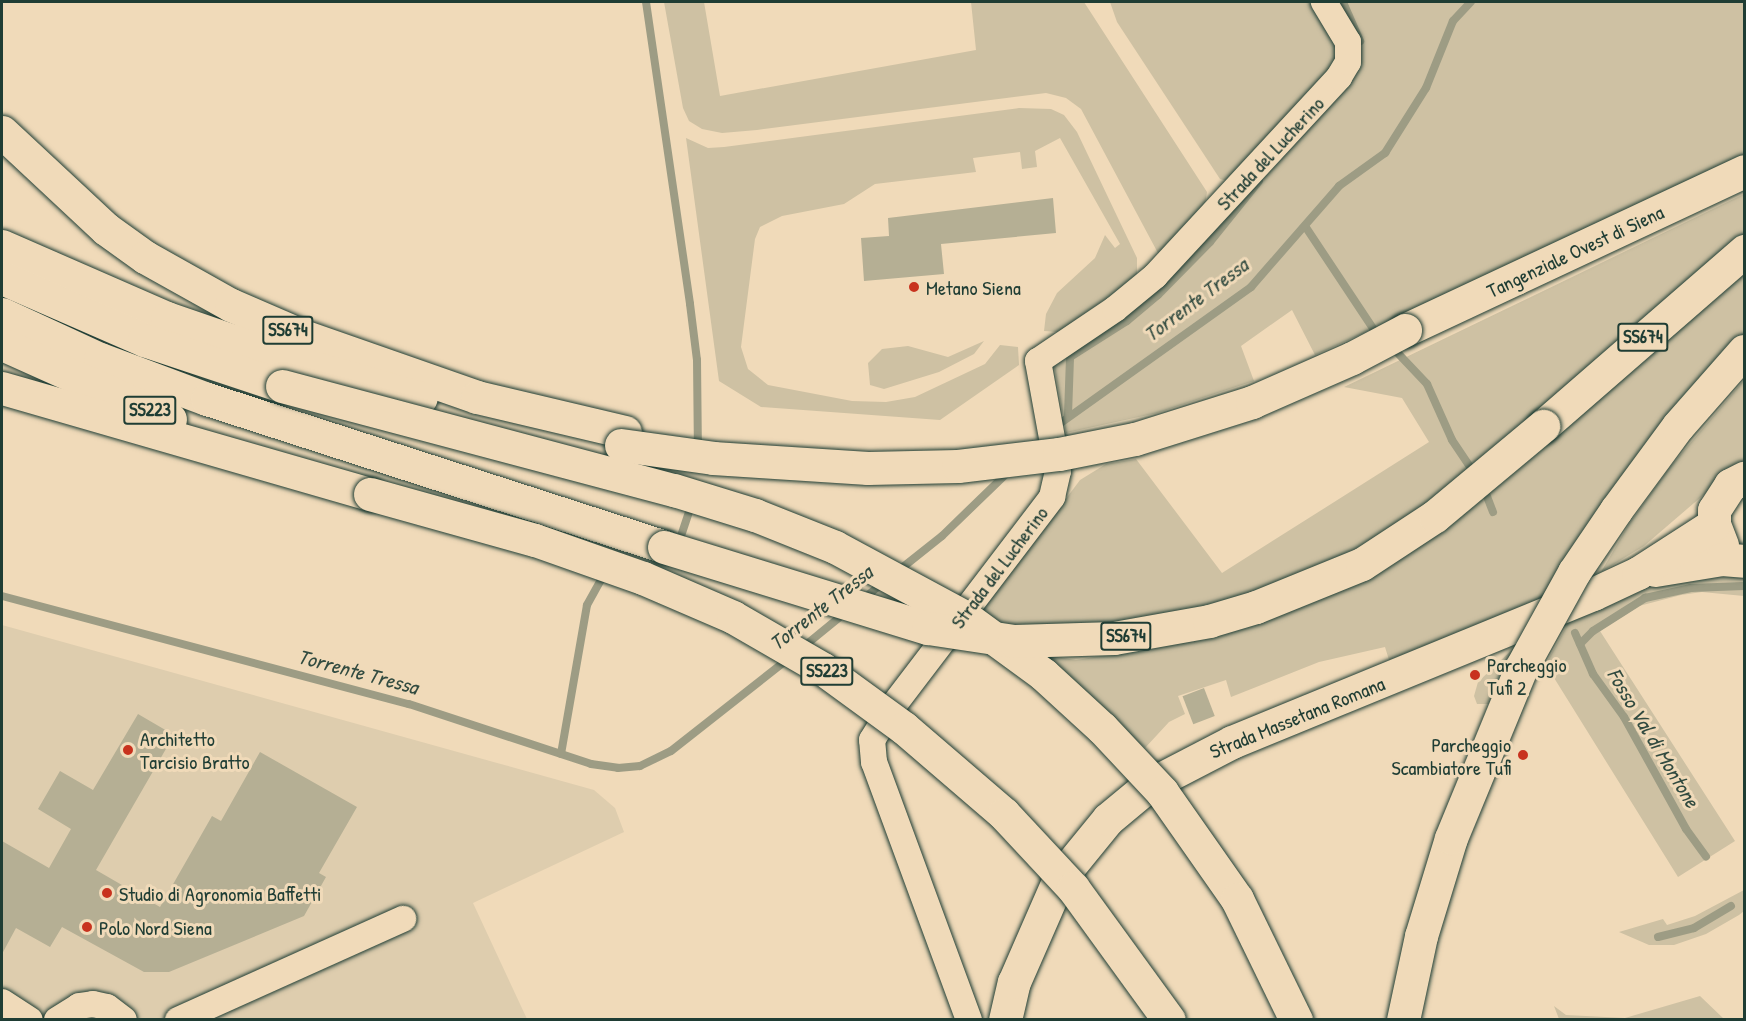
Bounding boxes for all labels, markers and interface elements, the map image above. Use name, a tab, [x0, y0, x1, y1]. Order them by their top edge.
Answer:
street label: Strada del Lucherino	[1211, 91, 1329, 215]
street label: Tangenziale Ovest di Siena	[1483, 199, 1667, 303]
water label: Torrente Tressa	[1139, 253, 1253, 347]
place label: Metano Siena	[926, 275, 1021, 299]
marker: Metano Siena	[907, 280, 921, 294]
road number: SS674	[261, 315, 315, 345]
road number: SS674	[1616, 322, 1670, 352]
road number: SS223	[123, 395, 177, 425]
street label: Strada del Lucherino	[945, 501, 1053, 633]
water label: Torrente Tressa	[765, 560, 877, 656]
road number: SS674	[1099, 621, 1153, 651]
water label: Torrente Tressa	[295, 644, 421, 700]
place label: Parcheggio Tufi 2	[1487, 652, 1567, 699]
road number: SS223	[800, 656, 854, 686]
water label: Fosso Val di Montone	[1602, 664, 1704, 812]
marker: Parcheggio Tufi 2	[1468, 668, 1482, 682]
street label: Strada Massetana Romana	[1206, 671, 1388, 763]
place label: Architetto Tarcisio Bratto	[140, 726, 249, 773]
place label: Parcheggio Scambiatore Tufi	[1392, 732, 1511, 779]
marker: Architetto Tarcisio Bratto	[121, 743, 135, 757]
marker: Parcheggio Scambiatore Tufi	[1516, 748, 1530, 762]
place label: Studio di Agronomia Baffetti	[119, 881, 322, 905]
marker: Studio di Agronomia Baffetti	[100, 886, 114, 900]
place label: Polo Nord Siena	[99, 915, 212, 939]
marker: Polo Nord Siena	[80, 920, 94, 934]

